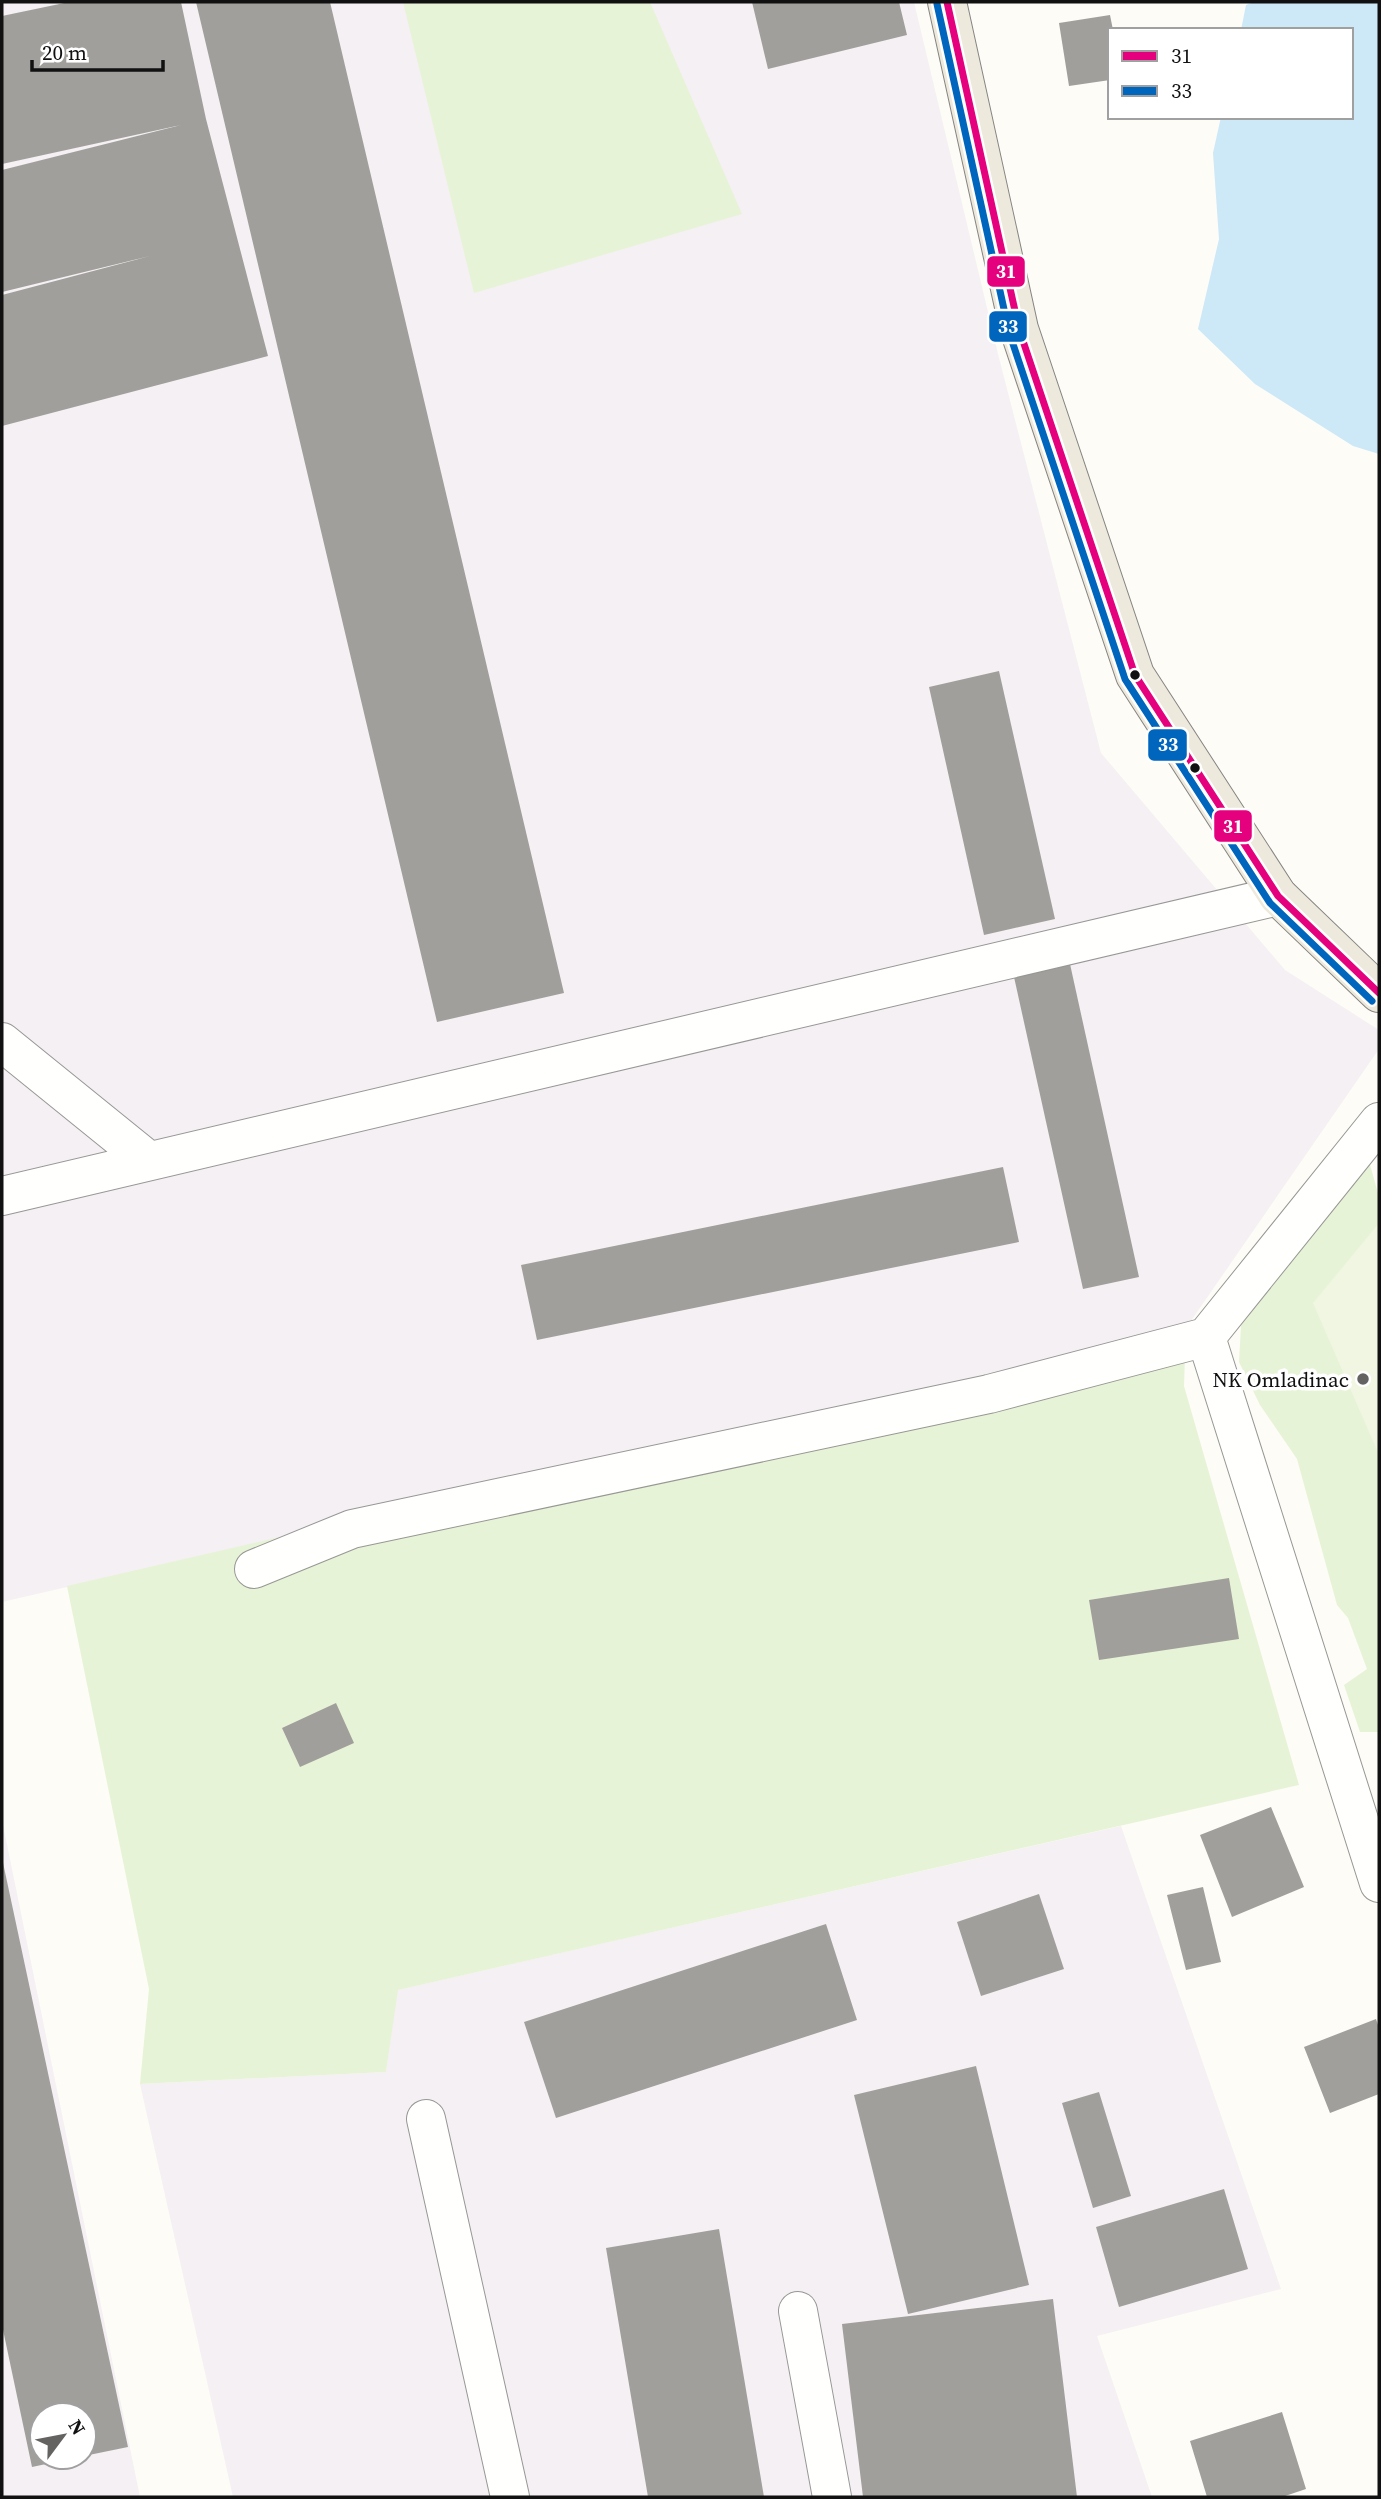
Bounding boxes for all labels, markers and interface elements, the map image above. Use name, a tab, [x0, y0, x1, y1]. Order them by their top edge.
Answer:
scale bar	[32, 28, 163, 72]
legend	[1108, 28, 1353, 119]
text: 20 m	[42, 38, 87, 67]
text: 31	[1171, 41, 1192, 70]
text: 33	[1171, 76, 1192, 105]
line badge: 31	[986, 255, 1026, 288]
text: 31	[996, 258, 1016, 284]
line badge: 33	[988, 310, 1028, 343]
text: 33	[998, 313, 1018, 339]
unlabelled marker	[1128, 668, 1142, 682]
line badge: 33	[1147, 728, 1188, 762]
text: 33	[1158, 731, 1178, 757]
unlabelled marker	[1188, 761, 1202, 775]
line badge: 31	[1213, 809, 1253, 843]
text: 31	[1223, 813, 1243, 839]
place label: NK Omladinac	[1213, 1365, 1349, 1394]
marker: NK Omladinac	[1355, 1371, 1371, 1387]
north arrow	[28, 2401, 98, 2471]
text: N	[63, 2414, 92, 2440]

